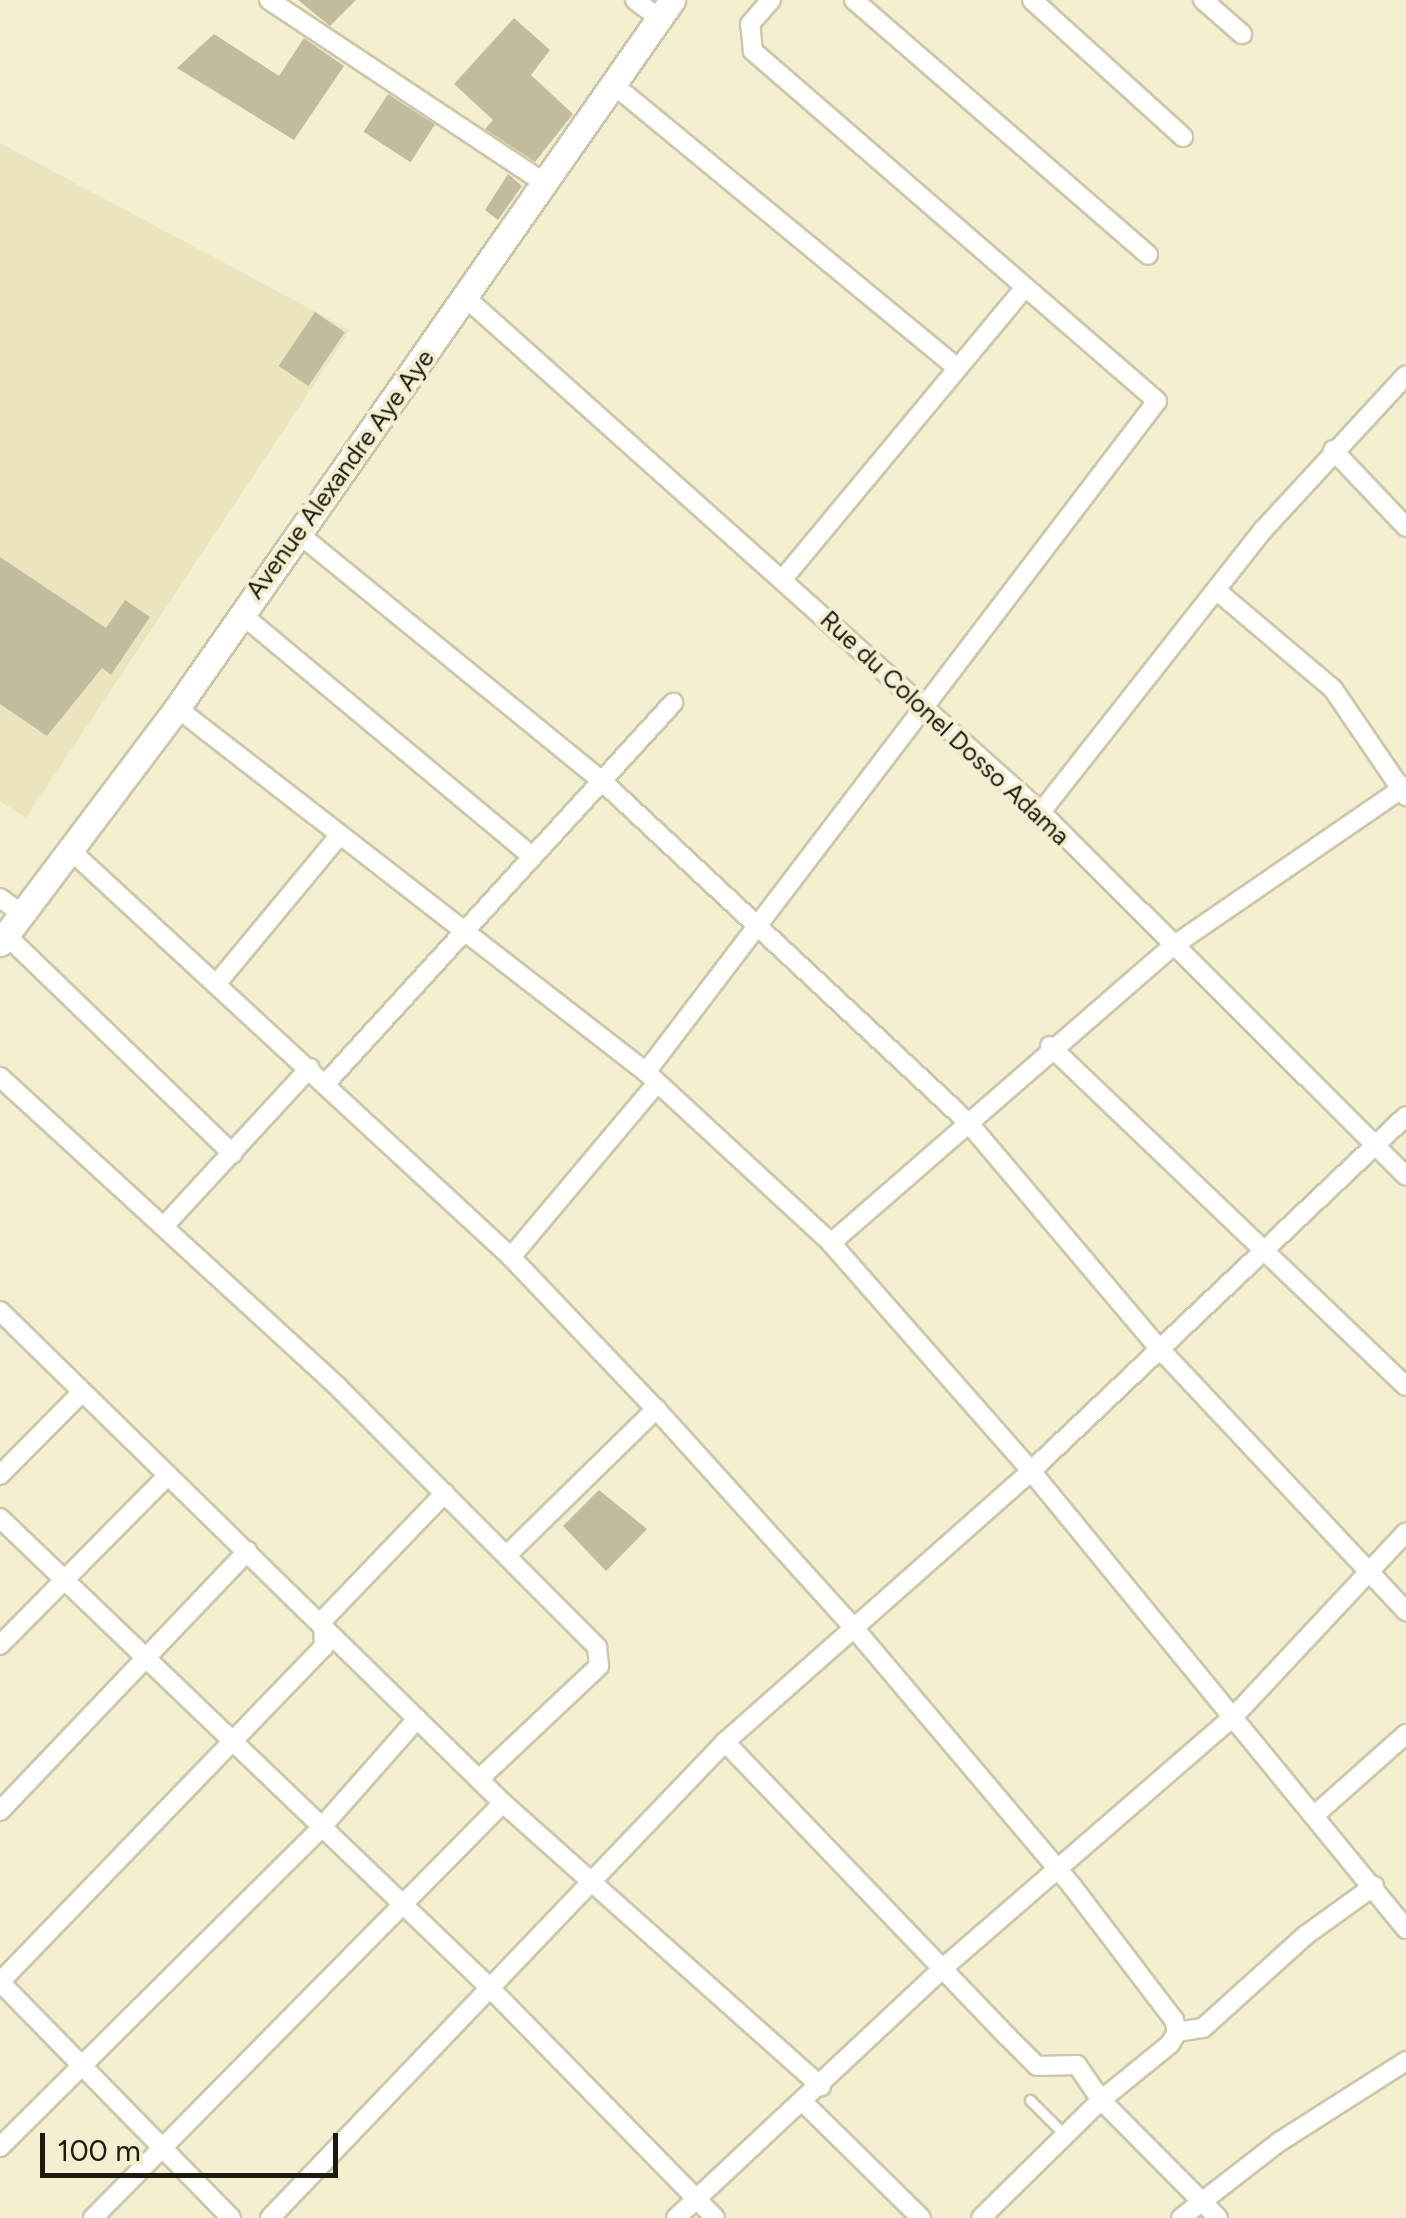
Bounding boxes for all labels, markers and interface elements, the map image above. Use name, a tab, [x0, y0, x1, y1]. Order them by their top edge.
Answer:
street label: Avenue Alexandre Aye Aye	[240, 344, 440, 604]
street label: Rue du Colonel Dosso Adama	[814, 605, 1076, 851]
scale bar	[45, 2113, 342, 2175]
text: 100 m	[57, 2132, 141, 2169]

